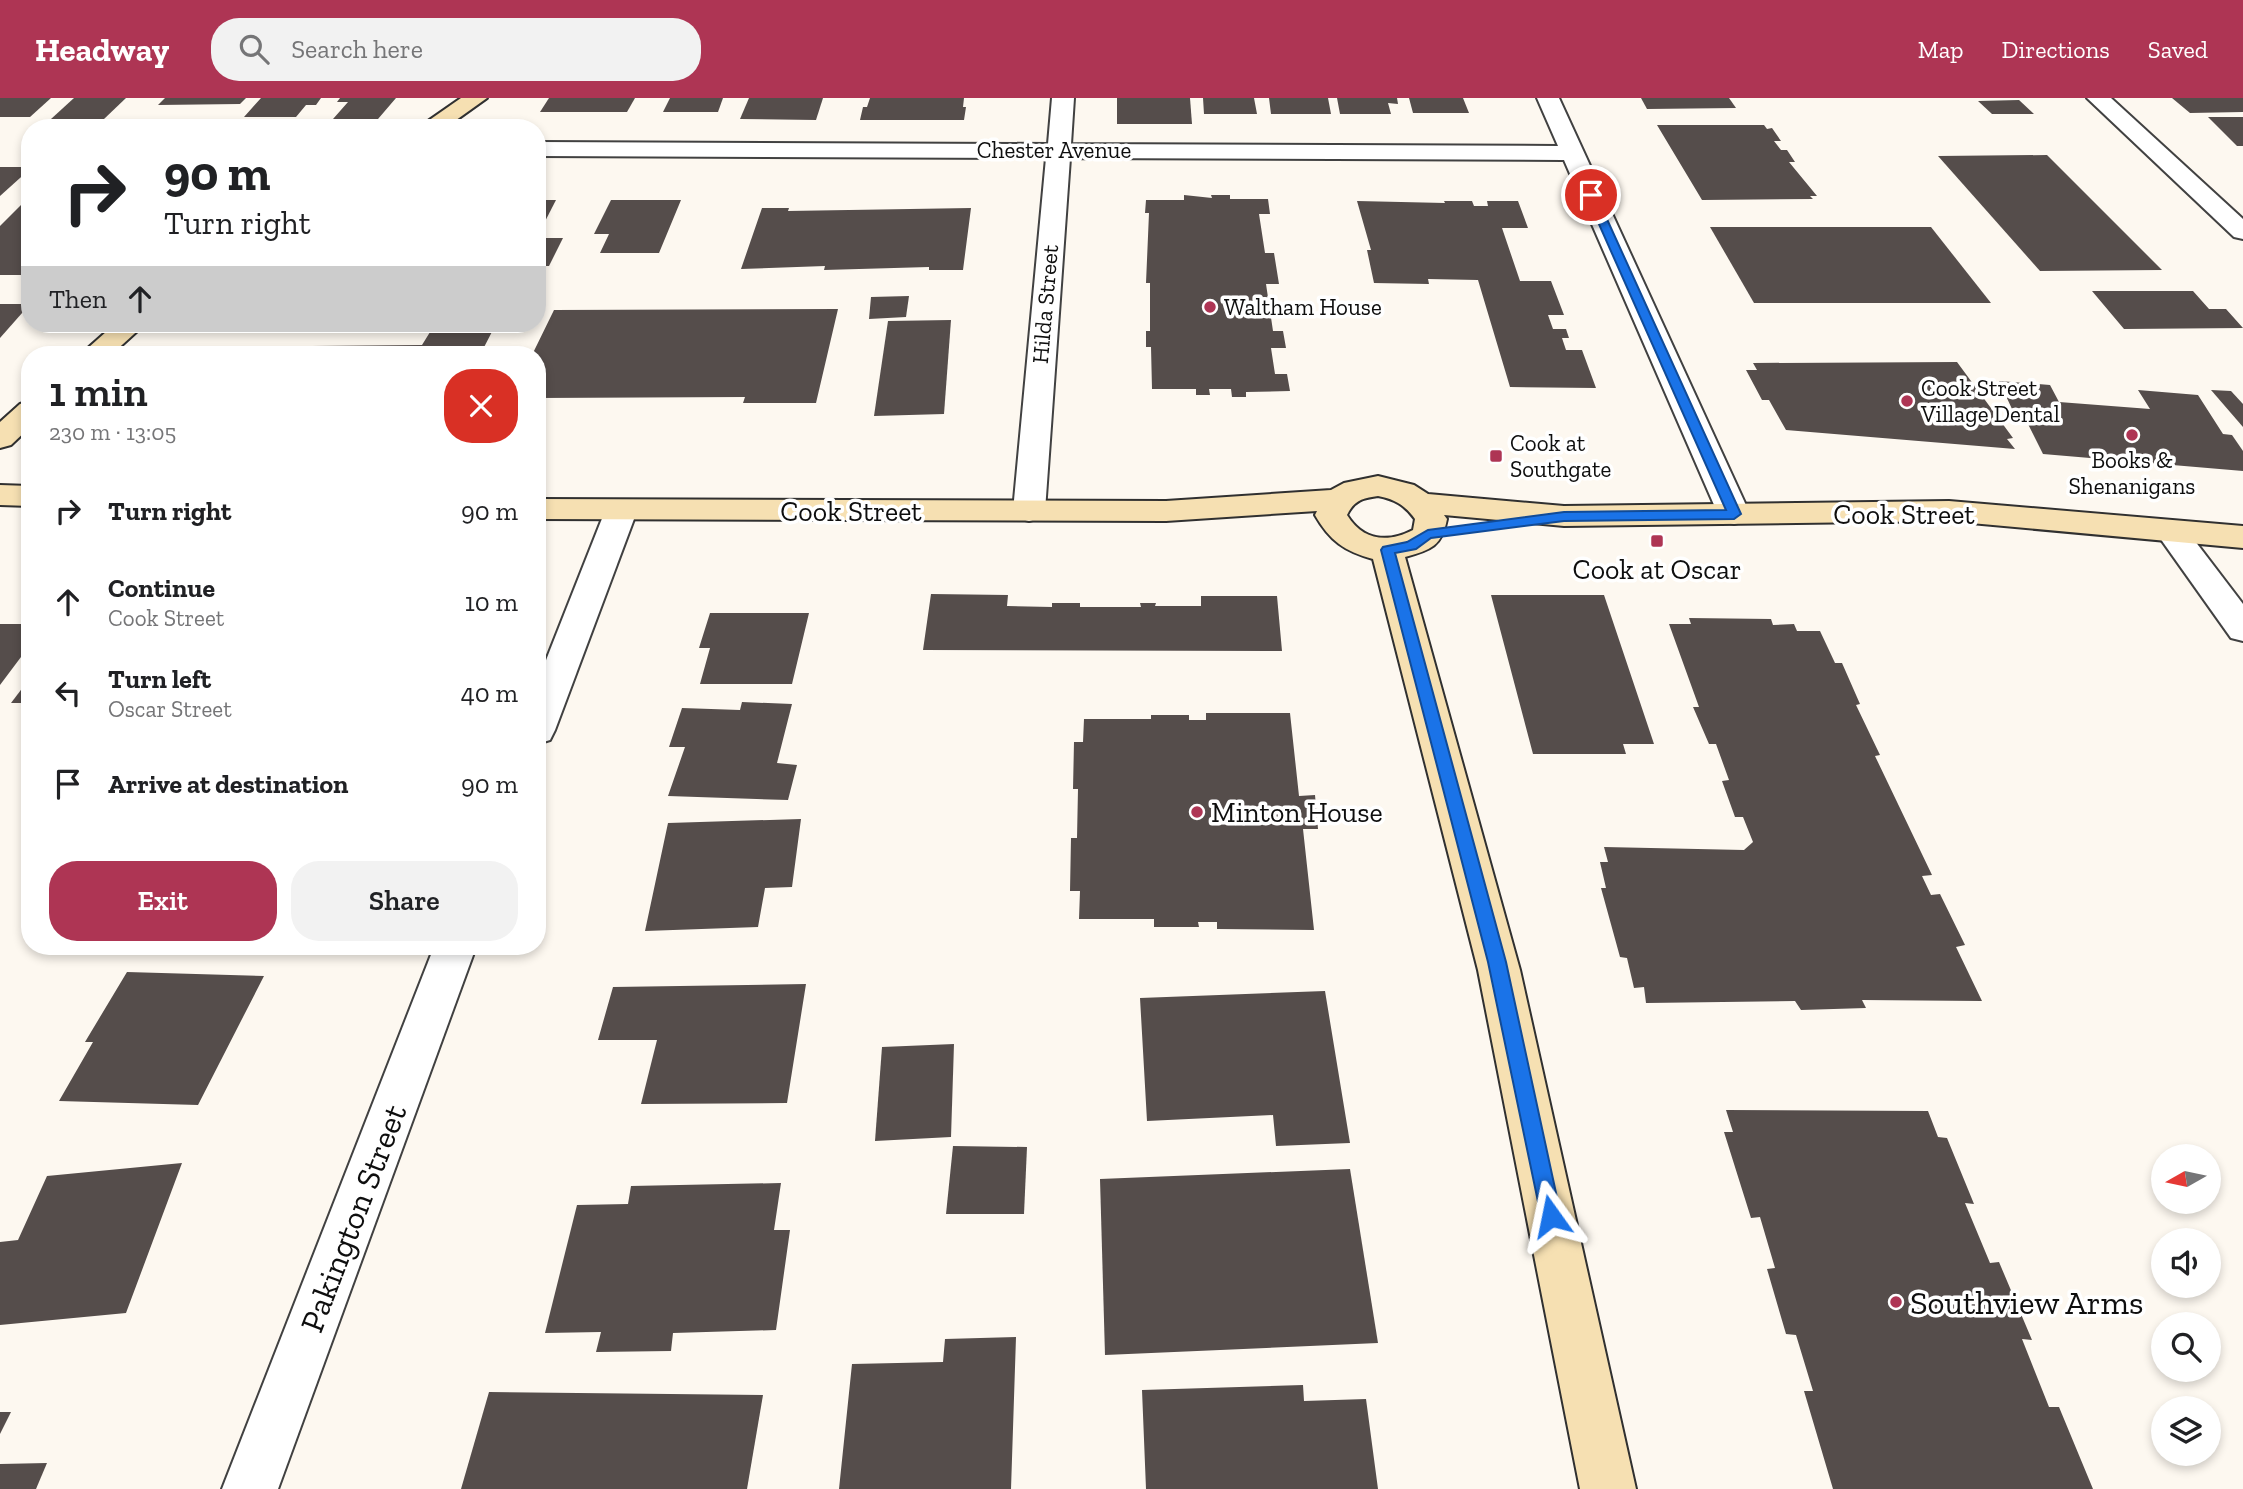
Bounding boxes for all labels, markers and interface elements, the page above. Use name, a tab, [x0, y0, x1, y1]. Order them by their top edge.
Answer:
search box	[211, 18, 701, 81]
text: Headway	[35, 30, 169, 69]
icon: search	[235, 30, 273, 68]
text: Search here	[291, 33, 423, 65]
text: Map	[1918, 35, 1964, 64]
text: Directions	[2002, 35, 2110, 64]
text: Saved	[2148, 35, 2208, 64]
street label: Chester Avenue	[977, 136, 1131, 164]
text: 90 m	[164, 144, 271, 203]
icon: right	[49, 147, 140, 238]
pin	[1561, 165, 1621, 225]
icon: arrive	[1572, 176, 1610, 214]
text: Turn right	[164, 204, 311, 242]
street label: Hilda Street	[1026, 243, 1064, 365]
icon: ahead	[121, 280, 159, 318]
text: Then	[49, 283, 107, 315]
place label: Waltham House	[1224, 293, 1382, 321]
marker: Waltham House	[1202, 299, 1218, 315]
text: 1 min	[49, 366, 148, 417]
button: close	[444, 369, 518, 443]
place label: Cook Street Village Dental	[1920, 374, 2060, 428]
marker: Cook Street Village Dental	[1899, 393, 1915, 409]
text: 230 m · 13:05	[49, 418, 176, 446]
marker: Books & Shenanigans	[2124, 427, 2140, 443]
place label: Cook at Southgate	[1510, 429, 1611, 483]
place label: Books & Shenanigans	[2069, 446, 2195, 500]
marker: Cook at Southgate	[1488, 448, 1504, 464]
icon: right	[49, 492, 87, 530]
text: Turn right	[108, 495, 231, 527]
text: 90 m	[461, 495, 518, 527]
street label: Cook Street	[780, 495, 922, 528]
street label: Cook Street	[1833, 498, 1975, 531]
marker: Cook at Oscar	[1649, 533, 1665, 549]
place label: Cook at Oscar	[1573, 553, 1741, 586]
text: Continue	[108, 572, 215, 604]
icon: ahead	[49, 583, 87, 621]
text: 10 m	[465, 586, 518, 618]
text: Cook Street	[108, 604, 224, 632]
text: Turn left	[108, 663, 211, 695]
icon: left	[49, 674, 87, 712]
text: 40 m	[461, 677, 518, 709]
text: Oscar Street	[108, 695, 232, 723]
icon: arrive	[49, 765, 87, 803]
text: Arrive at destination	[108, 768, 348, 800]
text: 90 m	[461, 768, 518, 800]
place label: Minton House	[1211, 796, 1383, 829]
marker: Minton House	[1189, 804, 1205, 820]
button: Exit	[49, 861, 277, 941]
button: Share	[291, 861, 518, 941]
street label: Pakington Street	[292, 1098, 415, 1337]
north arrow	[2151, 1144, 2221, 1214]
map controls	[2151, 1144, 2221, 1466]
position arrow	[1514, 1179, 1588, 1253]
button: sound	[2151, 1228, 2221, 1298]
place label: Southview Arms	[1910, 1283, 2143, 1322]
marker: Southview Arms	[1888, 1294, 1904, 1310]
button: search	[2151, 1312, 2221, 1382]
button: layers	[2151, 1396, 2221, 1466]

